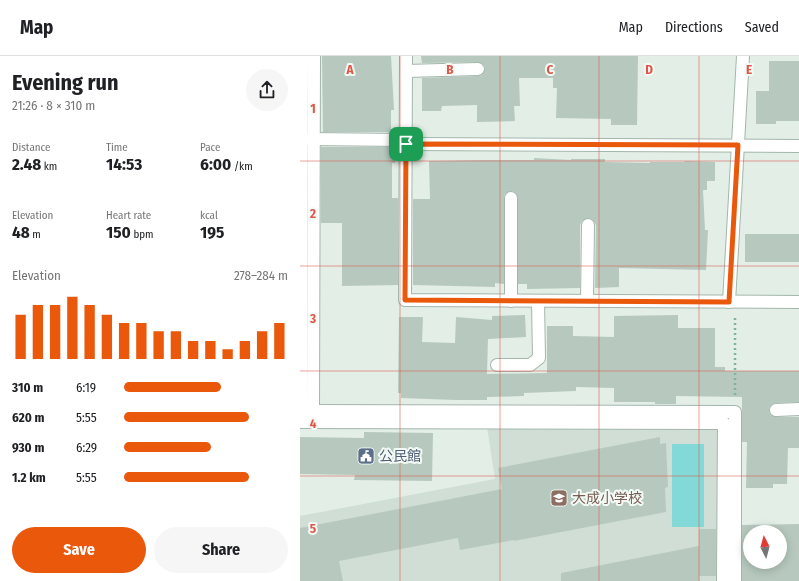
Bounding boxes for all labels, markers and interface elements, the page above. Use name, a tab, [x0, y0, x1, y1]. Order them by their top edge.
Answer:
text: Map	[20, 16, 53, 39]
text: Map	[619, 19, 643, 36]
text: Directions	[665, 19, 723, 36]
text: Saved	[745, 19, 779, 36]
text: A	[345, 62, 354, 77]
text: B	[446, 62, 454, 77]
text: C	[547, 62, 554, 77]
text: D	[645, 62, 653, 77]
text: E	[746, 62, 752, 77]
text: Evening run	[12, 69, 119, 96]
button: share	[246, 69, 288, 111]
text: 21:26 · 8 × 310 m	[12, 98, 95, 113]
text: 1	[310, 101, 316, 116]
pin	[389, 127, 423, 161]
icon: arrive	[395, 133, 417, 155]
text: Distance	[12, 141, 51, 154]
text: Time	[106, 141, 128, 154]
text: Pace	[200, 141, 221, 154]
text: 2.48	[12, 154, 41, 175]
text: 14:53	[106, 154, 142, 175]
text: 6:00	[200, 154, 231, 175]
text: km	[41, 160, 57, 173]
text: /km	[231, 160, 253, 173]
text: 2	[309, 206, 316, 221]
text: Elevation	[12, 209, 53, 222]
text: Heart rate	[106, 209, 151, 222]
text: kcal	[200, 209, 218, 222]
text: 48	[12, 222, 30, 243]
text: 150	[106, 222, 131, 243]
text: 195	[200, 222, 224, 243]
text: m	[30, 228, 41, 241]
text: bpm	[131, 228, 154, 241]
text: Elevation	[12, 268, 61, 283]
text: 278–284 m	[234, 268, 288, 283]
text: 3	[309, 311, 316, 326]
text: 310 m	[12, 380, 43, 395]
text: 6:19	[76, 380, 96, 395]
text: 620 m	[12, 410, 44, 425]
text: 5:55	[76, 410, 97, 425]
text: 4	[310, 416, 317, 431]
text: 930 m	[12, 440, 44, 455]
text: 6:29	[76, 440, 97, 455]
public building icon: 公民館	[356, 446, 376, 466]
place label: 公民館	[379, 448, 421, 465]
text: 1.2 km	[12, 470, 46, 485]
text: 5:55	[76, 470, 97, 485]
school or university icon: 大成小学校	[549, 488, 569, 508]
place label: 大成小学校	[572, 490, 642, 507]
text: 5	[310, 521, 316, 536]
north arrow	[743, 525, 787, 569]
map controls	[743, 525, 787, 569]
button: Save	[12, 527, 146, 573]
button: Share	[154, 527, 288, 573]

